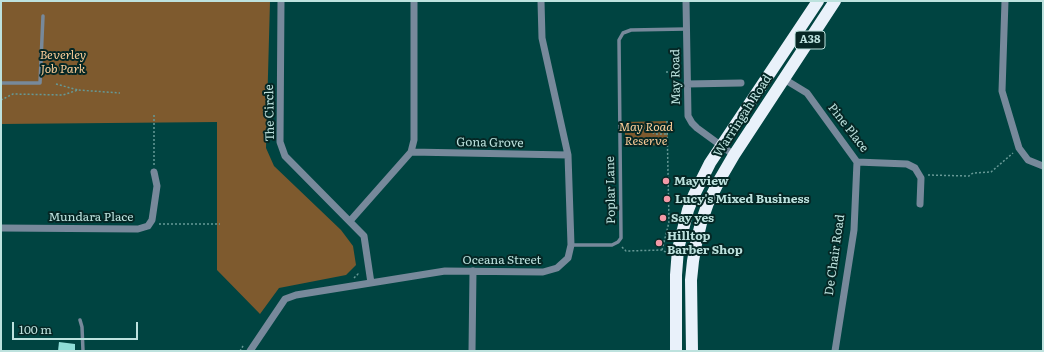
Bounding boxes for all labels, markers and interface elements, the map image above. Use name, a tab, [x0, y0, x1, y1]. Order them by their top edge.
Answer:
road number: A38	[795, 31, 825, 49]
park label: Beverley Job Park	[40, 48, 86, 76]
street label: May Road	[668, 49, 684, 105]
street label: Warringah Road	[711, 72, 775, 160]
street label: The Circle	[262, 84, 278, 142]
street label: Pine Place	[825, 101, 871, 155]
park label: May Road Reserve	[619, 120, 673, 148]
street label: Gona Grove	[456, 135, 524, 151]
street label: Poplar Lane	[603, 156, 619, 224]
place label: Mayview	[674, 174, 729, 188]
marker: Mayview	[661, 176, 671, 186]
place label: Lucy's Mixed Business	[675, 192, 809, 206]
marker: Lucy's Mixed Business	[662, 194, 672, 204]
street label: Mundara Place	[49, 210, 133, 224]
place label: Say yes	[671, 211, 714, 225]
marker: Say yes	[658, 213, 668, 223]
street label: De Chair Road	[822, 214, 848, 296]
place label: Hilltop Barber Shop	[667, 229, 743, 257]
marker: Hilltop Barber Shop	[654, 238, 664, 248]
street label: Oceana Street	[463, 253, 541, 267]
scale bar	[14, 314, 140, 340]
text: 100 m	[19, 320, 52, 338]

